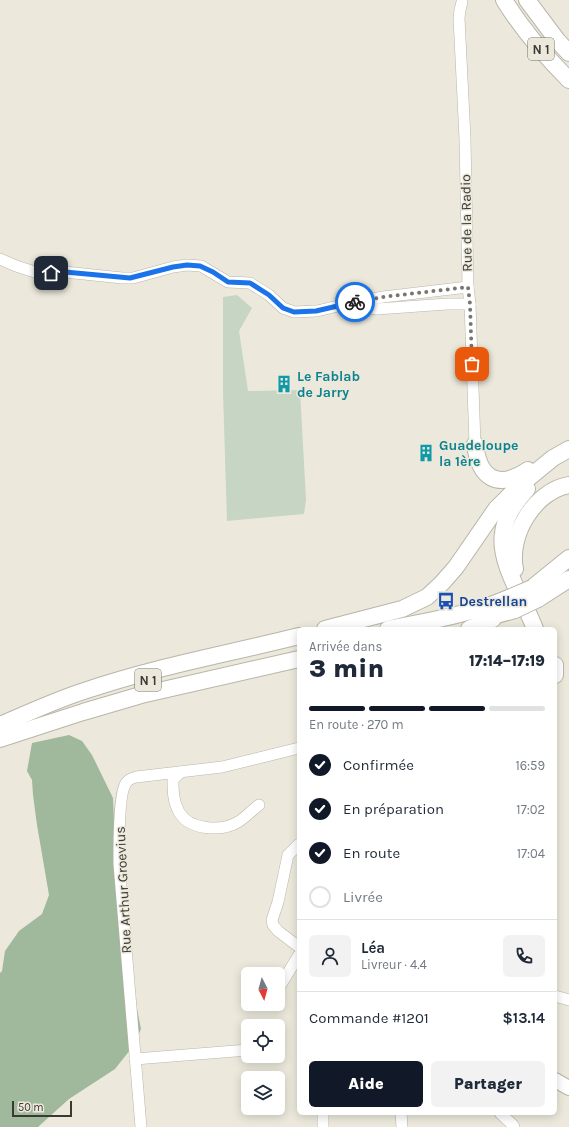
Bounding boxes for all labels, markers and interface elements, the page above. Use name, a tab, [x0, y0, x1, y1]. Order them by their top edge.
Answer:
road number: N 1	[528, 38, 554, 60]
street label: Rue de la Radio	[457, 174, 476, 272]
pin	[34, 256, 68, 290]
icon: home	[40, 262, 62, 284]
courier	[335, 282, 375, 322]
icon: bike	[344, 291, 366, 313]
pin	[455, 347, 489, 381]
icon: bag	[461, 353, 483, 375]
place label: Le Fablab de Jarry	[297, 368, 360, 401]
building icon: Le Fablab de Jarry	[274, 374, 294, 394]
place label: Guadeloupe la 1ère	[439, 437, 518, 470]
building icon: Guadeloupe la 1ère	[416, 443, 436, 463]
bus stop icon: Destrellan	[436, 591, 456, 611]
place label: Destrellan	[459, 593, 527, 610]
text: Arrivée dans	[309, 639, 382, 654]
text: 17:14–17:19	[469, 652, 545, 670]
text: 3 min	[309, 653, 384, 684]
road number: N 1	[135, 669, 161, 691]
text: En route · 270 m	[309, 717, 404, 732]
icon: check	[309, 754, 331, 776]
text: Confirmée	[343, 756, 414, 774]
text: 16:59	[515, 758, 545, 773]
icon: check	[309, 798, 331, 820]
text: En préparation	[343, 800, 444, 818]
text: 17:02	[516, 802, 545, 817]
street label: Rue Arthur Groevius	[112, 826, 135, 954]
icon: check	[309, 842, 331, 864]
text: En route	[343, 844, 400, 862]
text: 17:04	[517, 846, 545, 861]
text: Livrée	[343, 888, 383, 906]
button: person	[309, 935, 351, 977]
button: phone	[503, 935, 545, 977]
text: Léa	[361, 939, 385, 957]
text: Livreur · 4.4	[361, 957, 427, 972]
north arrow	[241, 967, 285, 1011]
map controls	[241, 967, 285, 1115]
text: Commande #1201	[309, 1009, 429, 1027]
text: $13.14	[502, 1009, 545, 1027]
button: locate	[241, 1019, 285, 1063]
button: Aide	[309, 1061, 423, 1107]
button: Partager	[431, 1061, 545, 1107]
button: layers	[241, 1071, 285, 1115]
scale bar	[12, 1099, 72, 1118]
text: 50 m	[18, 1101, 44, 1114]

